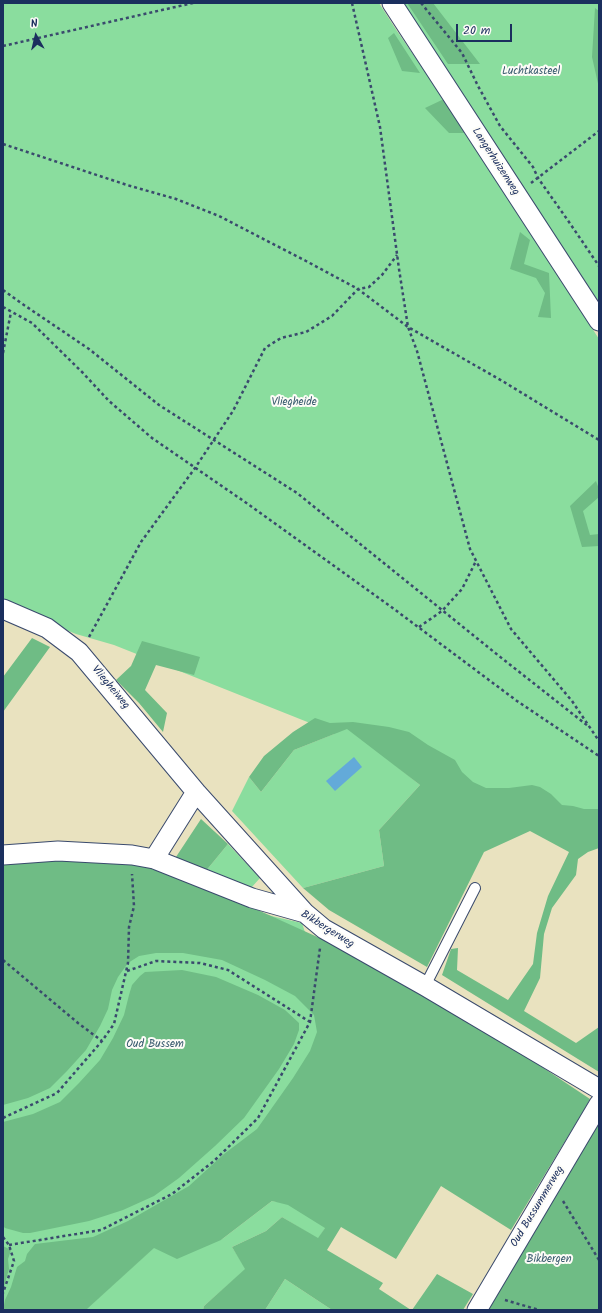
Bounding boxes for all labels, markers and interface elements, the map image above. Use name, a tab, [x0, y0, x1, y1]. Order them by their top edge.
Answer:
text: N	[30, 15, 39, 34]
north arrow	[16, 16, 56, 56]
scale bar	[458, 16, 514, 42]
text: 20 m	[463, 21, 490, 40]
park label: Luchtkasteel	[502, 65, 560, 79]
street label: Langerhuizenweg	[468, 126, 522, 198]
park label: Vliegheide	[271, 396, 317, 410]
street label: Vliegheiweg	[88, 664, 132, 712]
street label: Bikbergerweg	[298, 908, 356, 952]
park label: Oud Bussem	[126, 1038, 184, 1052]
street label: Oud Bussummerweg	[509, 1164, 567, 1250]
park label: Bikbergen	[526, 1253, 572, 1267]

